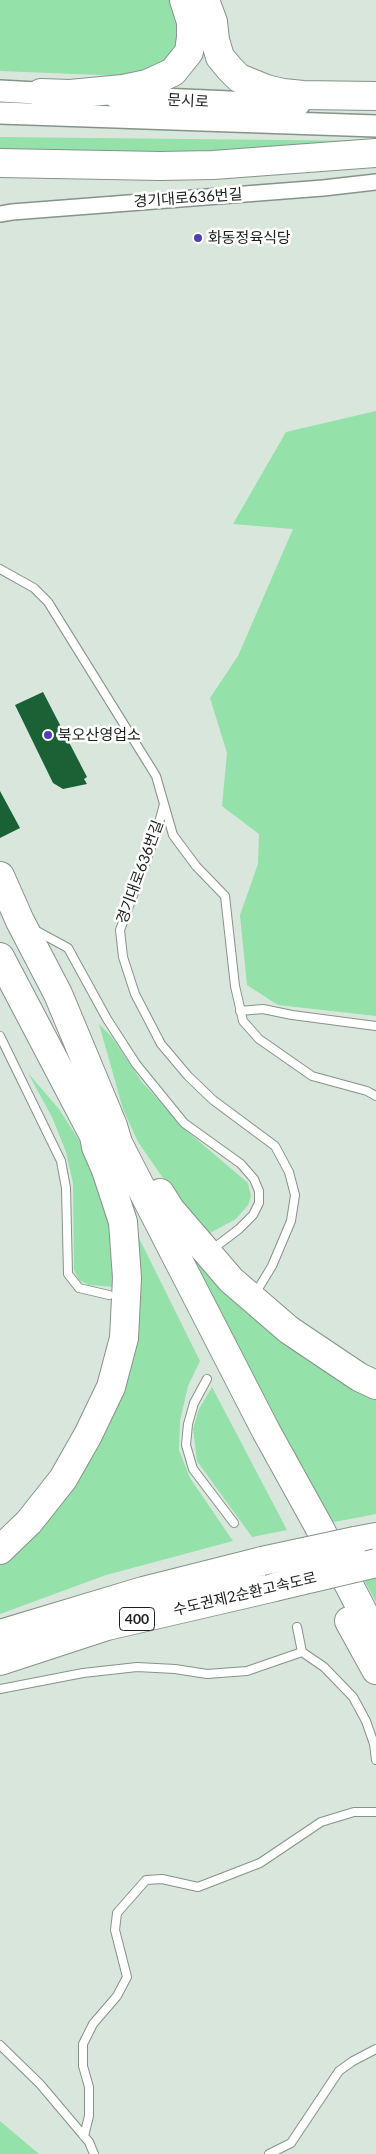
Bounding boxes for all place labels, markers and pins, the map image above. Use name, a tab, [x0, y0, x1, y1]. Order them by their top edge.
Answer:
place label: 화동정육식당	[208, 229, 291, 247]
marker: 화동정육식당	[192, 232, 204, 244]
place label: 북오산영업소	[58, 726, 141, 744]
marker: 북오산영업소	[42, 729, 54, 741]

